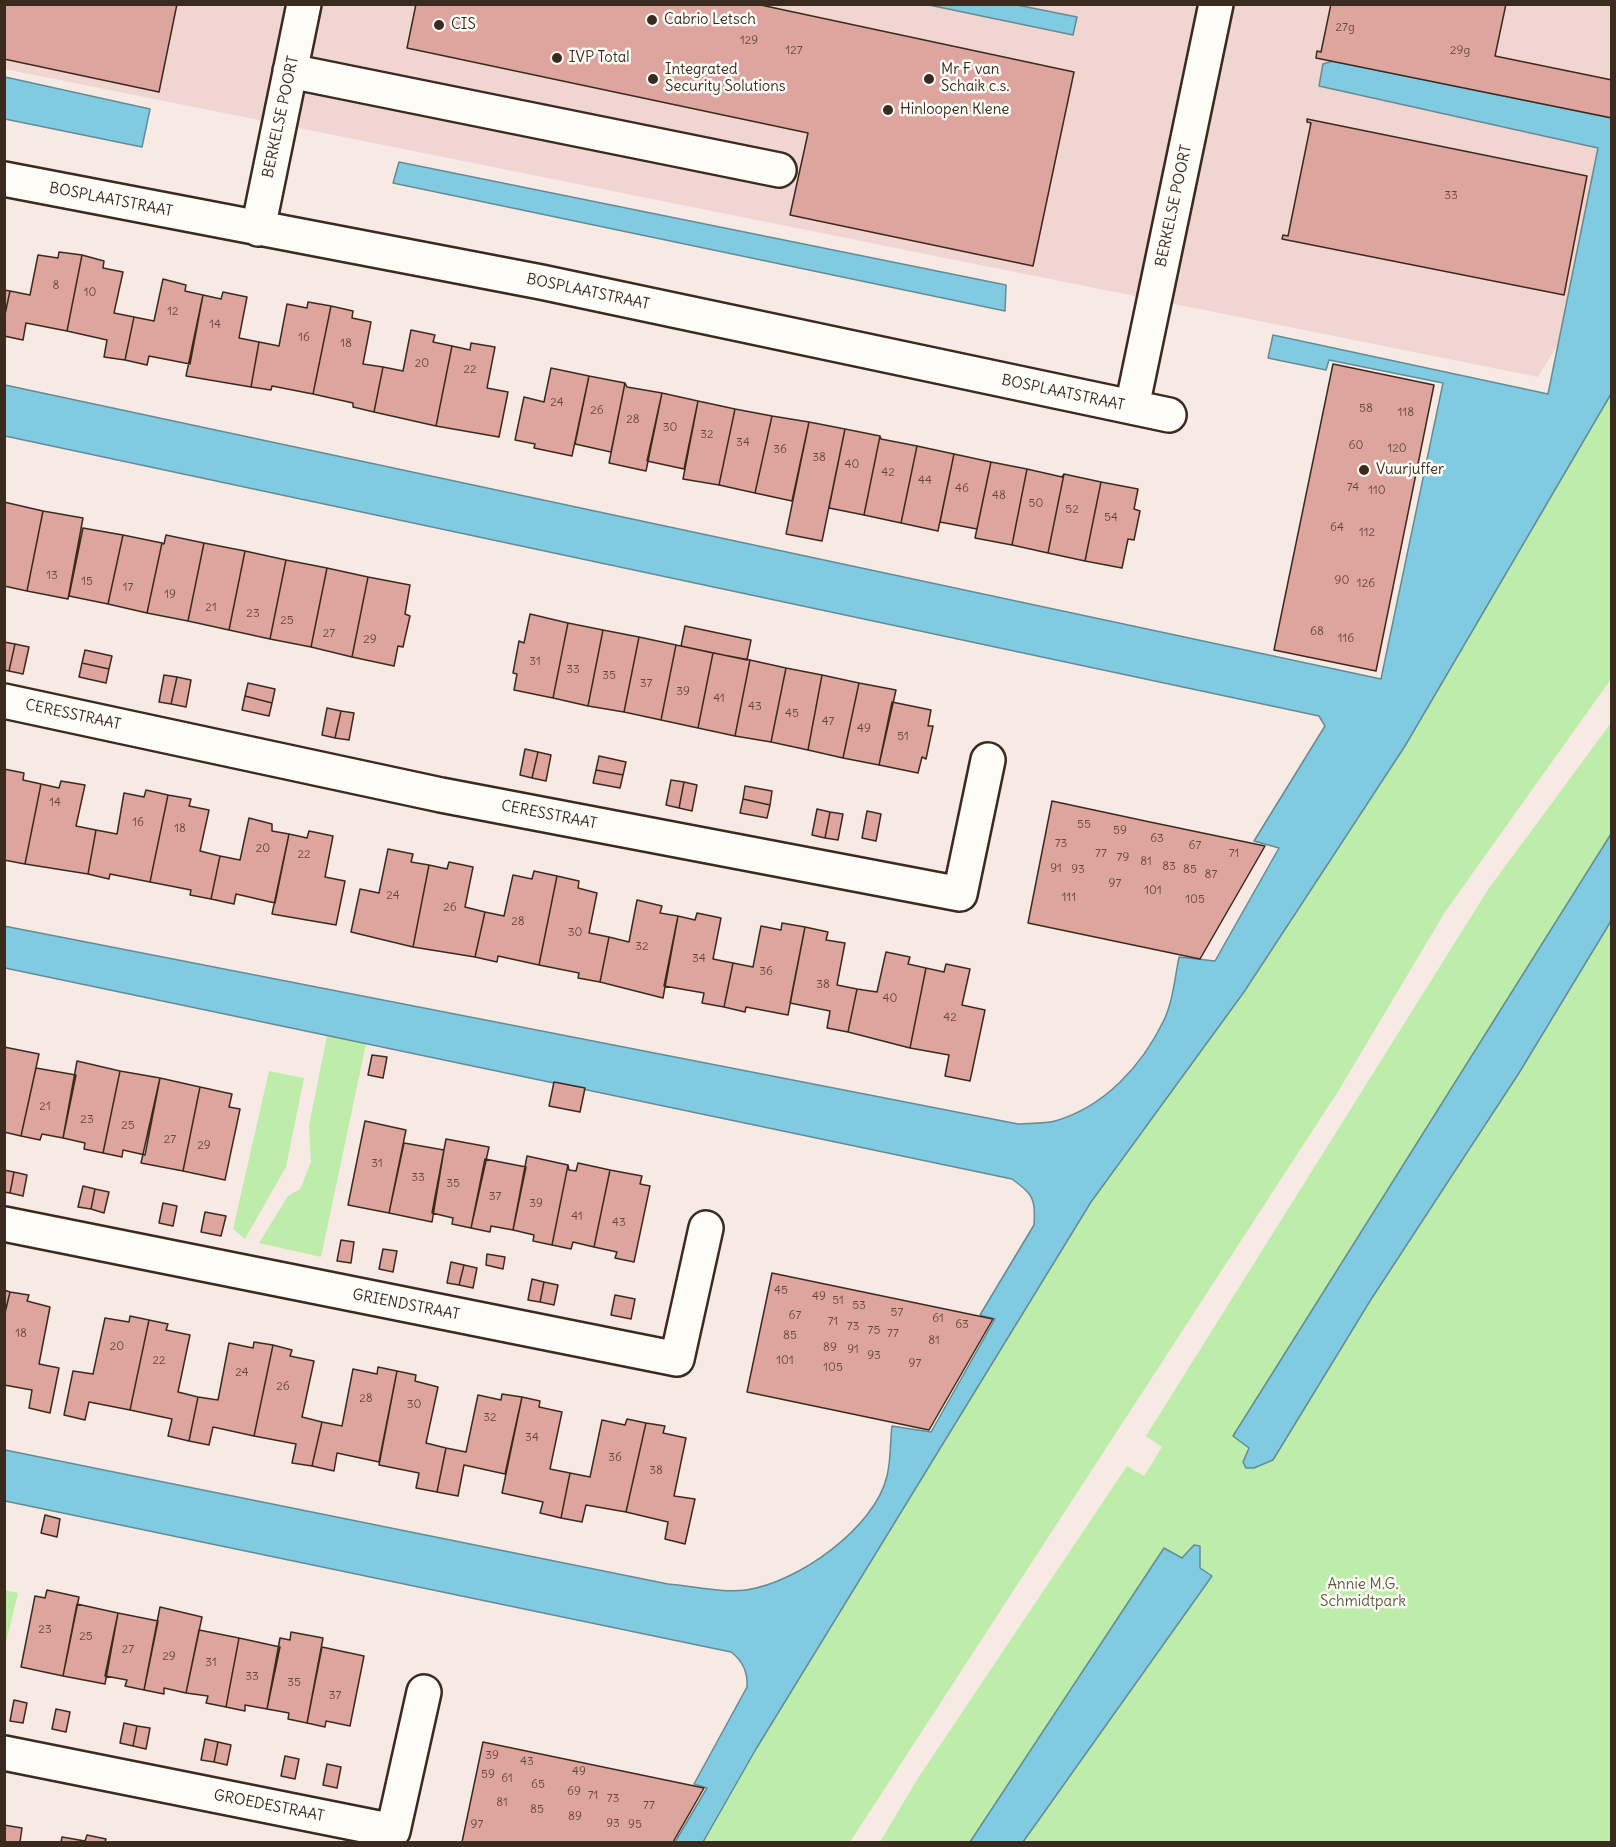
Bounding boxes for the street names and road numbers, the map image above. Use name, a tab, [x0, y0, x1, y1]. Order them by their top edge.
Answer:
street label: BERKELSE POORT	[259, 54, 303, 180]
street label: BERKELSE POORT	[1152, 143, 1196, 269]
street label: BOSPLAATSTRAAT	[48, 179, 174, 221]
street label: BOSPLAATSTRAAT	[525, 270, 651, 314]
street label: BOSPLAATSTRAAT	[1000, 371, 1126, 415]
street label: CERESSTRAAT	[24, 696, 122, 734]
street label: CERESSTRAAT	[500, 797, 598, 833]
street label: GRIENDSTRAAT	[351, 1286, 461, 1324]
street label: GROEDESTRAAT	[212, 1786, 326, 1826]

